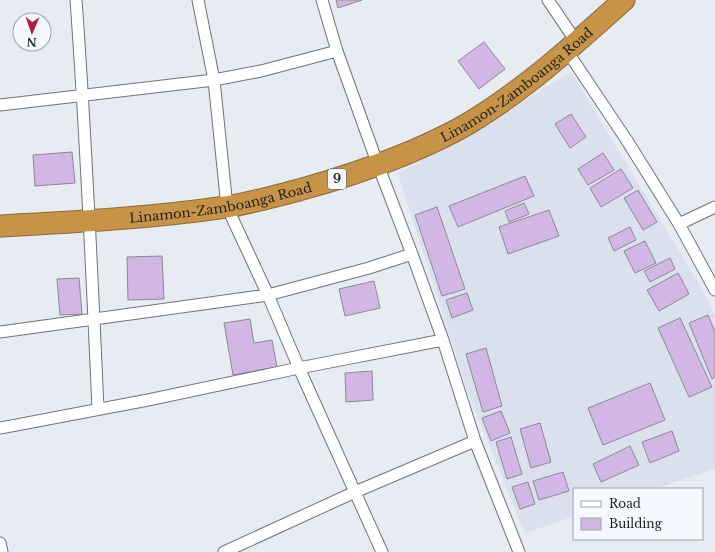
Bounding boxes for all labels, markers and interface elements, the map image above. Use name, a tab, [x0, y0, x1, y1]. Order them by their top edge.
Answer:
north arrow	[12, 12, 52, 52]
street label: Linamon-Zamboanga Road	[438, 24, 597, 146]
text: N	[26, 35, 37, 49]
road number: 9	[328, 169, 346, 189]
street label: Linamon-Zamboanga Road	[129, 179, 314, 227]
legend	[573, 488, 703, 540]
text: Road	[609, 496, 641, 511]
text: Building	[609, 516, 663, 531]

